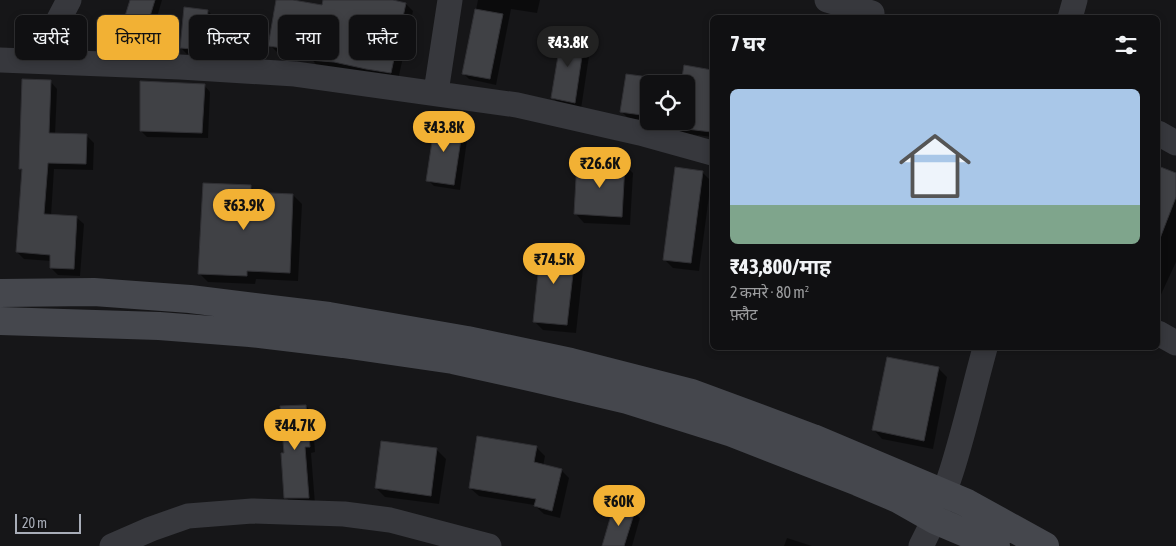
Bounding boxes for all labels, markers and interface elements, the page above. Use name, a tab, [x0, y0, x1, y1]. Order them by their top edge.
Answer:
chip: खरीदें	[15, 15, 87, 60]
chip: किराया	[97, 15, 179, 60]
chip: फ़िल्टर	[189, 15, 268, 60]
chip: नया	[278, 15, 339, 60]
chip: फ़्लैट	[349, 15, 416, 60]
pin: ₹43.8K	[527, 26, 609, 68]
text: 7 घर	[730, 31, 766, 55]
icon: filters	[1112, 31, 1140, 59]
text: ₹43.8K	[548, 33, 588, 51]
map controls	[640, 75, 695, 130]
button: locate	[640, 75, 695, 130]
pin: ₹43.8K	[403, 110, 485, 153]
text: ₹43.8K	[424, 118, 464, 136]
icon: home	[890, 121, 980, 211]
pin: ₹26.6K	[559, 146, 641, 189]
text: ₹26.6K	[580, 154, 620, 172]
pin: ₹63.9K	[203, 188, 285, 231]
text: ₹63.9K	[224, 196, 264, 214]
pin: ₹74.5K	[513, 242, 595, 285]
text: ₹74.5K	[534, 250, 574, 268]
text: ₹43,800/माह	[730, 254, 831, 278]
text: 2 कमरे · 80 m²	[730, 283, 809, 301]
text: फ़्लैट	[730, 305, 758, 323]
pin: ₹44.7K	[254, 408, 336, 451]
text: ₹44.7K	[275, 416, 315, 434]
pin: ₹60K	[589, 484, 649, 527]
text: ₹60K	[604, 492, 634, 510]
scale bar	[15, 511, 81, 534]
text: 20 m	[22, 515, 47, 531]

